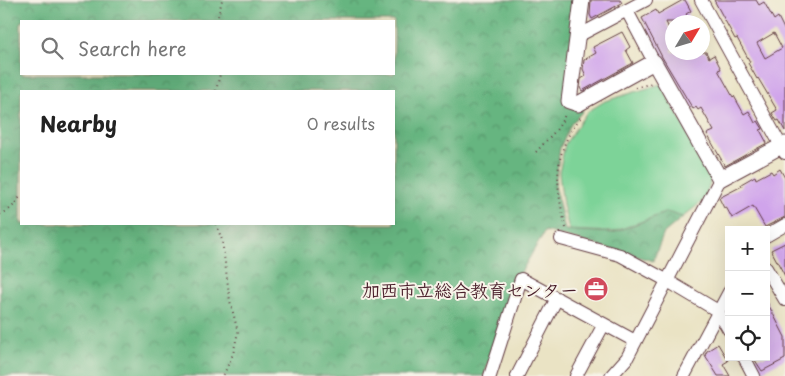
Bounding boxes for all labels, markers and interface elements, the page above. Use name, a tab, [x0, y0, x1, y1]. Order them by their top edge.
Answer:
north arrow	[665, 15, 710, 60]
search box	[20, 20, 395, 75]
icon: search	[38, 34, 66, 62]
text: Search here	[78, 34, 187, 62]
text: Nearby	[40, 107, 117, 139]
text: 0 results	[307, 111, 375, 135]
map controls	[725, 226, 770, 361]
button: +	[725, 226, 770, 271]
button: −	[725, 271, 770, 316]
place label: 加西市立総合教育センター	[362, 276, 578, 303]
office icon: 加西市立総合教育センター	[583, 276, 609, 302]
button: locate	[725, 316, 770, 361]

